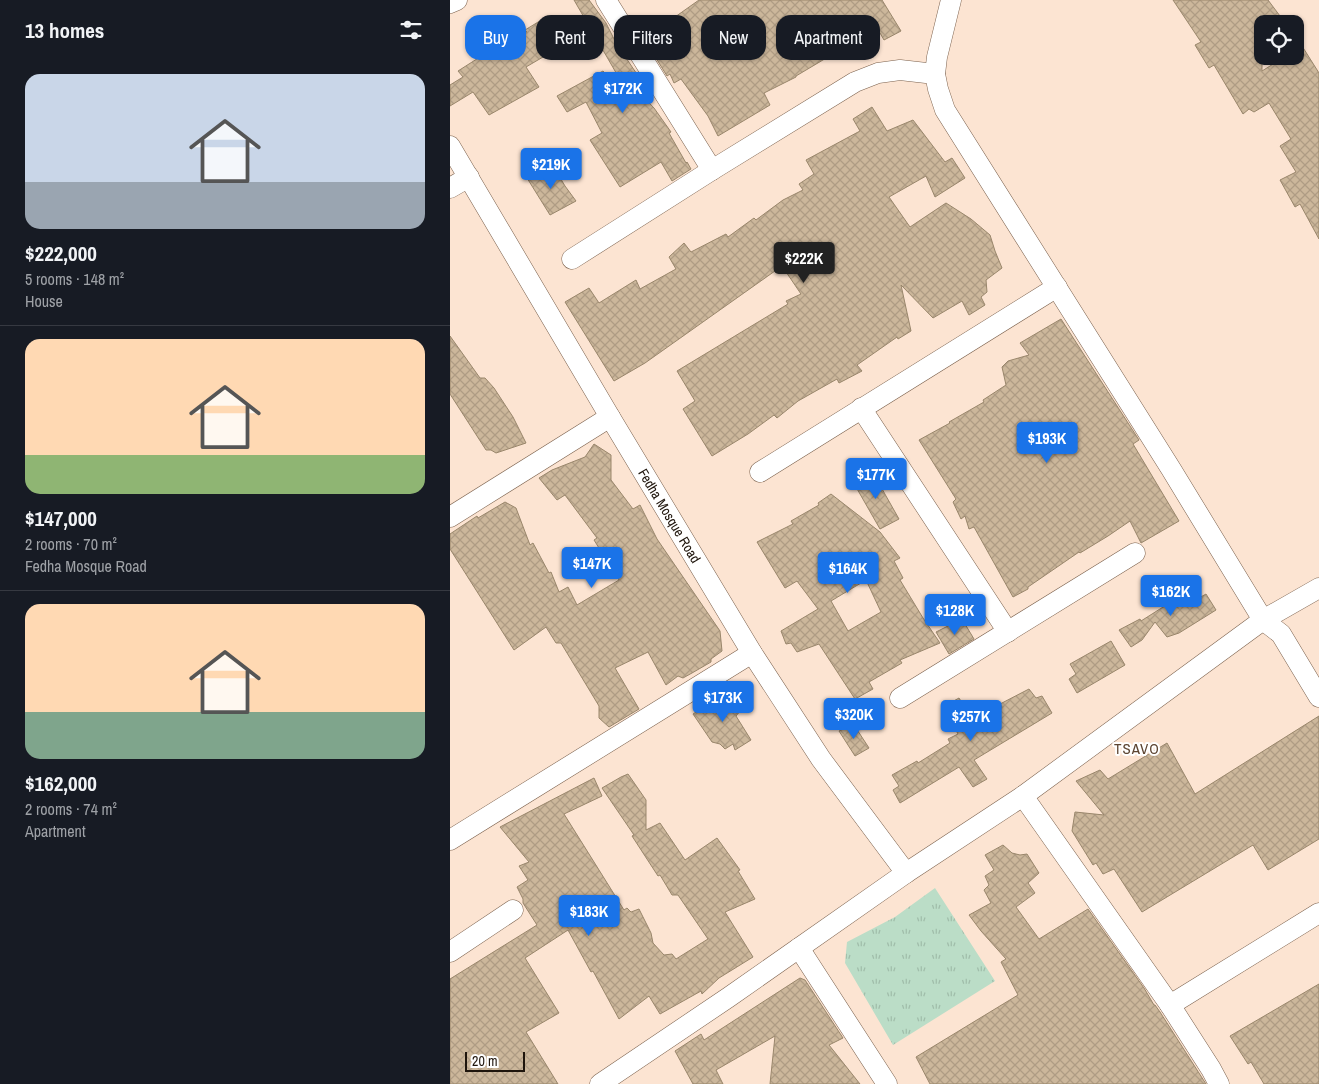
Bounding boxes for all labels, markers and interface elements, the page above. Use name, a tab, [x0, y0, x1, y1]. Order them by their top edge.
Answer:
chip: Buy	[465, 15, 526, 60]
chip: Rent	[536, 15, 604, 60]
chip: Filters	[614, 15, 691, 60]
chip: New	[701, 15, 766, 60]
chip: Apartment	[776, 15, 880, 60]
map controls	[1254, 15, 1304, 65]
button: locate	[1254, 15, 1304, 65]
text: 13 homes	[25, 16, 104, 45]
icon: filters	[397, 16, 425, 44]
pin: $172K	[588, 72, 658, 114]
text: $172K	[604, 77, 642, 99]
icon: home	[180, 106, 270, 196]
pin: $219K	[516, 148, 586, 190]
text: $219K	[532, 153, 570, 175]
text: $222,000	[25, 239, 97, 268]
pin: $222K	[769, 242, 839, 284]
text: $222K	[785, 247, 823, 269]
text: 5 rooms · 148 m²	[25, 268, 124, 290]
text: House	[25, 290, 63, 312]
icon: home	[180, 372, 270, 462]
pin: $193K	[1012, 422, 1082, 464]
text: $193K	[1028, 427, 1066, 449]
pin: $177K	[841, 458, 911, 500]
text: $177K	[857, 463, 895, 485]
street label: Fedha Mosque Road	[634, 465, 705, 566]
text: $147,000	[25, 504, 97, 533]
text: 2 rooms · 70 m²	[25, 533, 117, 555]
pin: $147K	[557, 546, 627, 589]
text: $147K	[573, 552, 611, 574]
pin: $164K	[813, 552, 883, 594]
text: Fedha Mosque Road	[25, 555, 147, 577]
text: $164K	[829, 557, 867, 579]
pin: $162K	[1136, 574, 1206, 617]
text: $162K	[1152, 580, 1190, 602]
pin: $128K	[920, 594, 990, 636]
text: $128K	[936, 599, 974, 621]
icon: home	[180, 637, 270, 727]
pin: $173K	[688, 680, 758, 723]
text: $173K	[704, 686, 742, 708]
pin: $320K	[819, 698, 889, 740]
pin: $257K	[936, 700, 1006, 742]
text: $320K	[835, 703, 873, 725]
text: $257K	[952, 705, 990, 727]
district label: TSAVO	[1114, 738, 1160, 759]
text: $162,000	[25, 769, 97, 798]
text: 2 rooms · 74 m²	[25, 798, 117, 820]
text: Apartment	[25, 820, 86, 842]
pin: $183K	[554, 894, 624, 937]
text: $183K	[570, 900, 608, 922]
scale bar	[465, 1049, 525, 1072]
text: 20 m	[472, 1052, 498, 1070]

